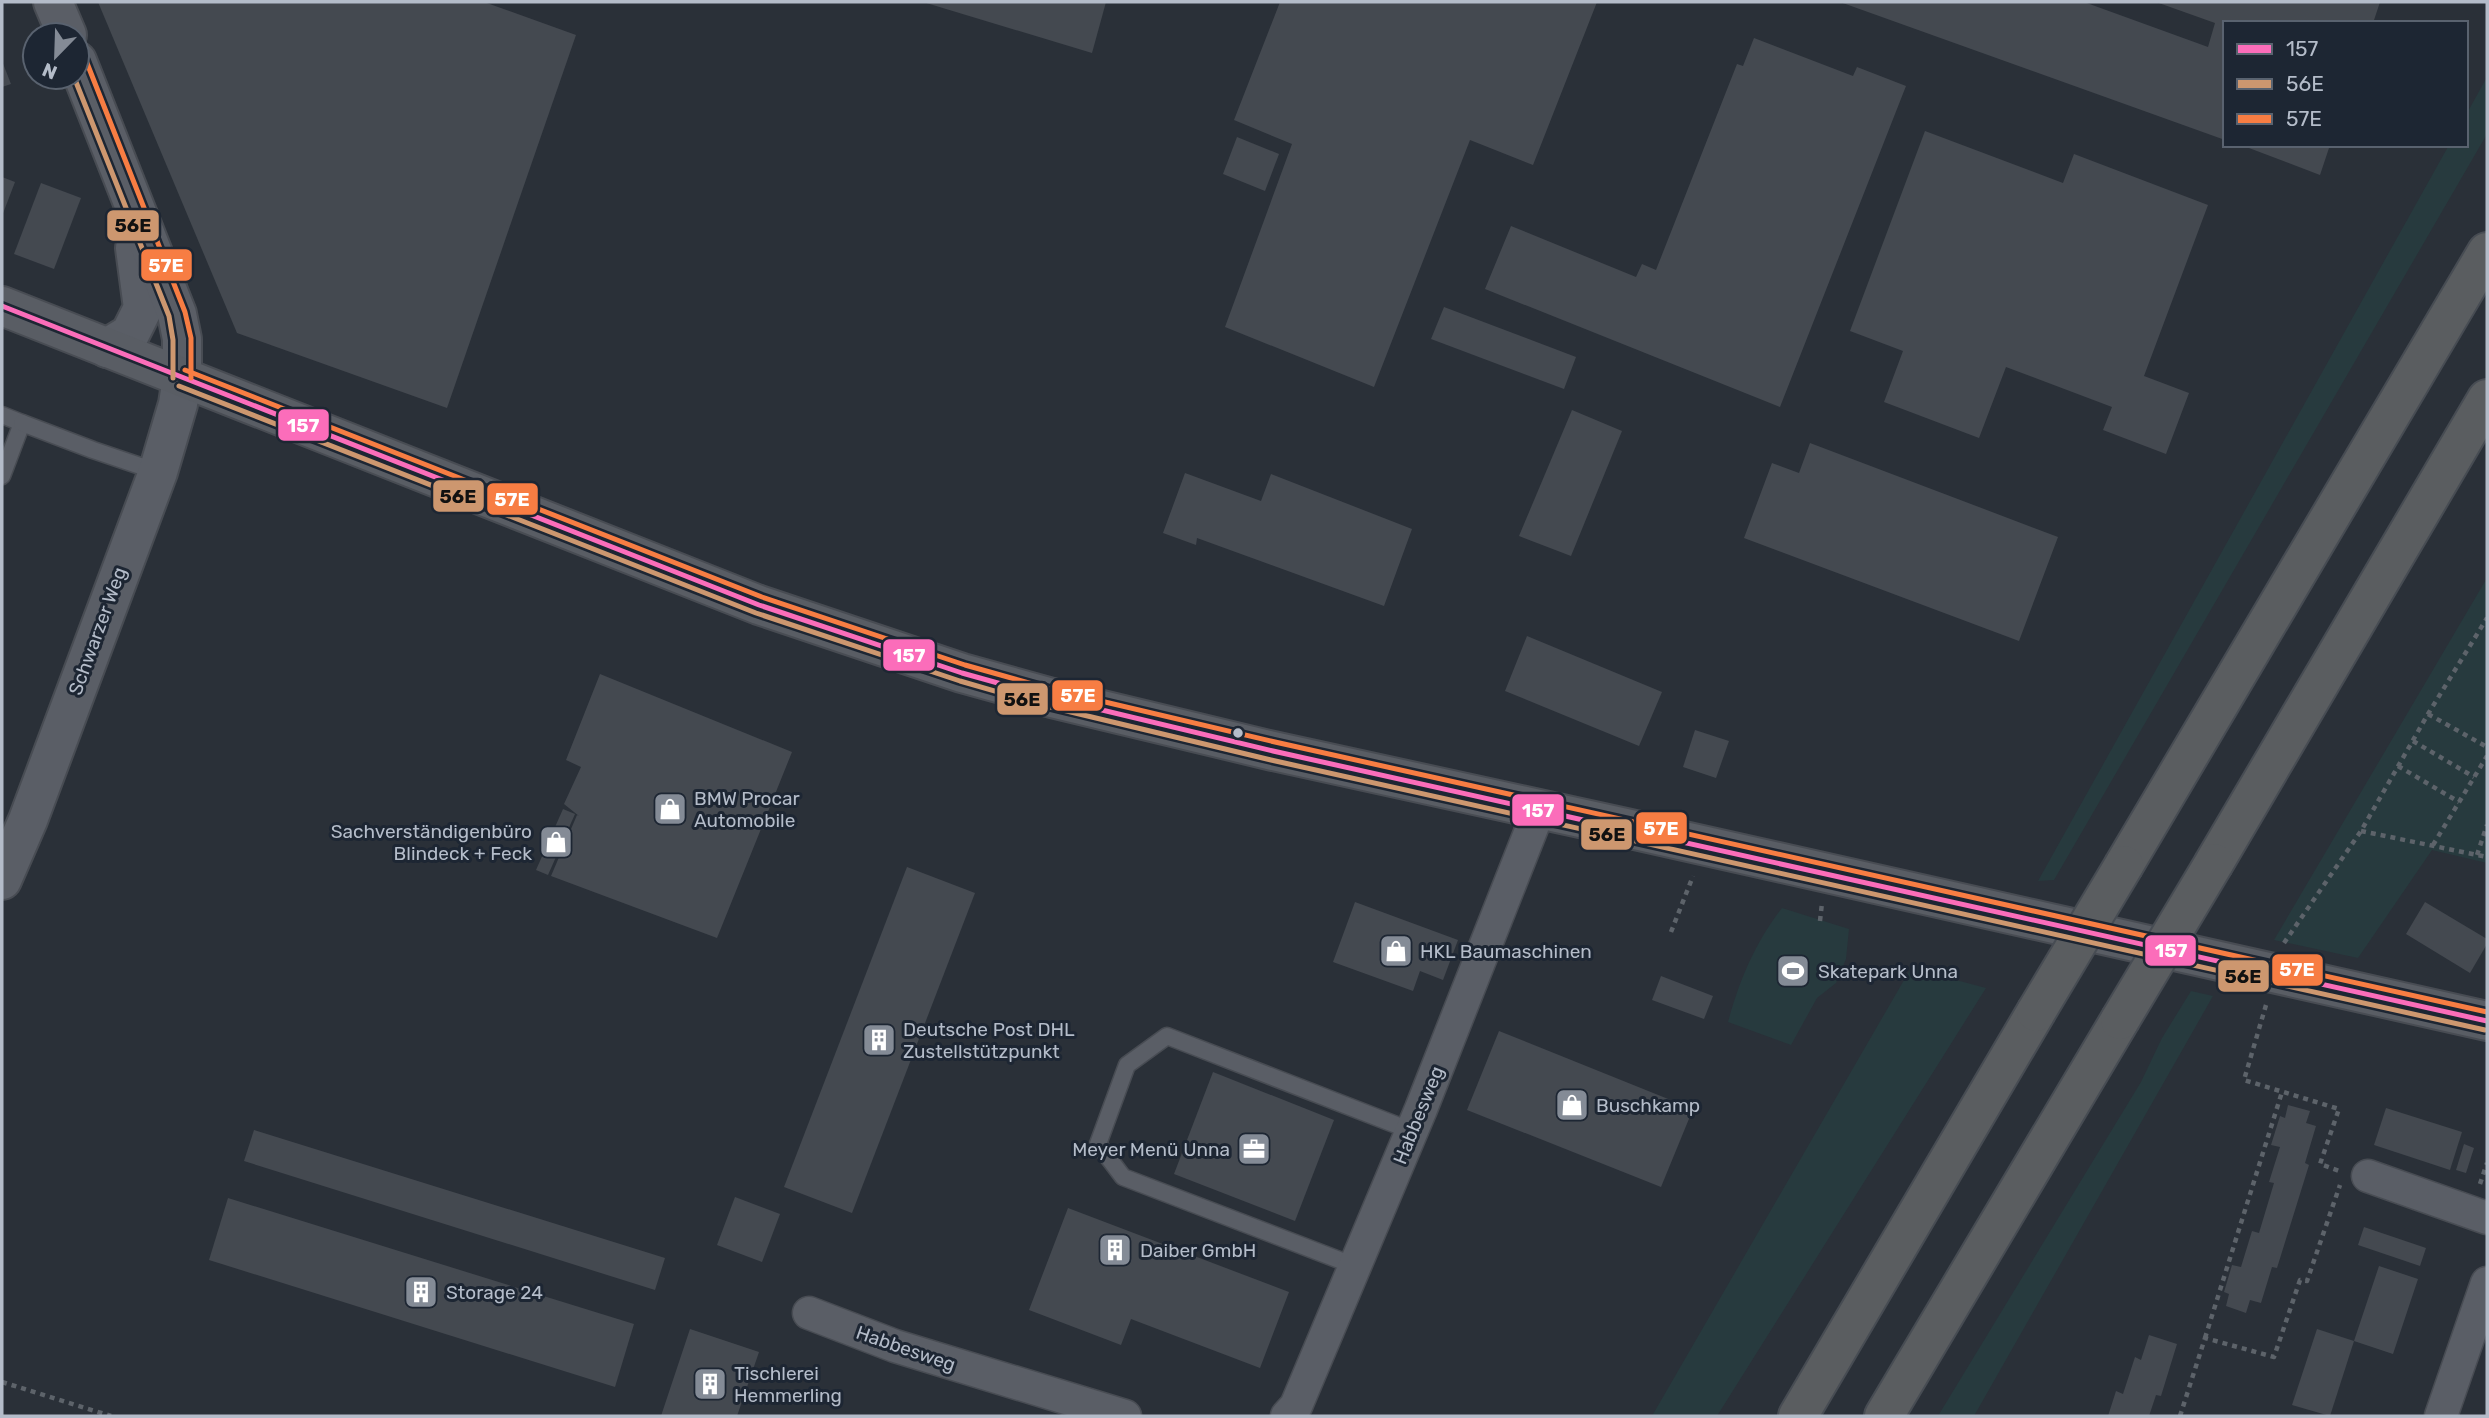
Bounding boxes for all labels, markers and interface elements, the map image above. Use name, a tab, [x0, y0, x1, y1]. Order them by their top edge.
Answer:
north arrow	[21, 21, 91, 91]
legend	[2223, 21, 2468, 147]
text: 157	[2286, 36, 2318, 61]
text: N	[39, 58, 60, 84]
text: 56E	[2286, 71, 2324, 96]
text: 57E	[2286, 106, 2322, 131]
line badge: 56E	[106, 209, 160, 242]
text: 56E	[115, 214, 151, 237]
line badge: 57E	[140, 248, 193, 282]
text: 57E	[148, 254, 184, 277]
line badge: 157	[277, 408, 330, 442]
text: 157	[287, 414, 319, 437]
line badge: 56E	[432, 479, 485, 513]
line badge: 57E	[486, 482, 539, 516]
text: 56E	[440, 485, 476, 508]
text: 57E	[494, 488, 530, 511]
street label: Schwarzer Weg	[64, 564, 131, 698]
line badge: 157	[882, 638, 936, 672]
text: 157	[893, 644, 925, 667]
line badge: 57E	[1051, 679, 1104, 712]
line badge: 56E	[996, 682, 1049, 716]
text: 57E	[1060, 684, 1096, 707]
text: 56E	[1004, 688, 1040, 711]
unlabelled marker	[1231, 726, 1245, 740]
place label: BMW Procar Automobile	[694, 787, 800, 832]
shop icon: BMW Procar Automobile	[651, 790, 689, 828]
line badge: 157	[1511, 793, 1565, 827]
text: 157	[1522, 799, 1554, 822]
line badge: 57E	[1635, 811, 1688, 845]
text: 57E	[1643, 817, 1679, 840]
line badge: 56E	[1580, 818, 1633, 851]
place label: Sachverständigenbüro Blindeck + Feck	[331, 820, 532, 865]
shop icon: Sachverständigenbüro Blindeck + Feck	[537, 823, 575, 861]
text: 56E	[1589, 823, 1625, 846]
shop icon: HKL Baumaschinen	[1377, 932, 1415, 970]
line badge: 157	[2144, 934, 2197, 967]
text: 157	[2155, 939, 2187, 962]
place label: HKL Baumaschinen	[1420, 940, 1592, 963]
sports icon: Skatepark Unna	[1774, 952, 1812, 990]
line badge: 57E	[2271, 953, 2324, 987]
text: 57E	[2279, 958, 2315, 981]
line badge: 56E	[2217, 959, 2270, 993]
place label: Skatepark Unna	[1818, 960, 1958, 983]
text: 56E	[2225, 965, 2261, 988]
place label: Deutsche Post DHL Zustellstützpunkt	[903, 1018, 1075, 1063]
building icon: Deutsche Post DHL Zustellstützpunkt	[860, 1021, 898, 1059]
street label: Habbesweg	[1388, 1063, 1449, 1168]
shop icon: Buschkamp	[1553, 1086, 1591, 1124]
place label: Buschkamp	[1596, 1094, 1700, 1117]
office icon: Meyer Menü Unna	[1235, 1130, 1273, 1168]
place label: Meyer Menü Unna	[1072, 1138, 1230, 1161]
building icon: Daiber GmbH	[1096, 1231, 1134, 1269]
place label: Daiber GmbH	[1140, 1239, 1256, 1262]
building icon: Storage 24	[402, 1273, 440, 1311]
place label: Storage 24	[446, 1281, 543, 1304]
street label: Habbesweg	[853, 1321, 959, 1376]
place label: Tischlerei Hemmerling	[734, 1362, 842, 1407]
building icon: Tischlerei Hemmerling	[691, 1365, 729, 1403]

